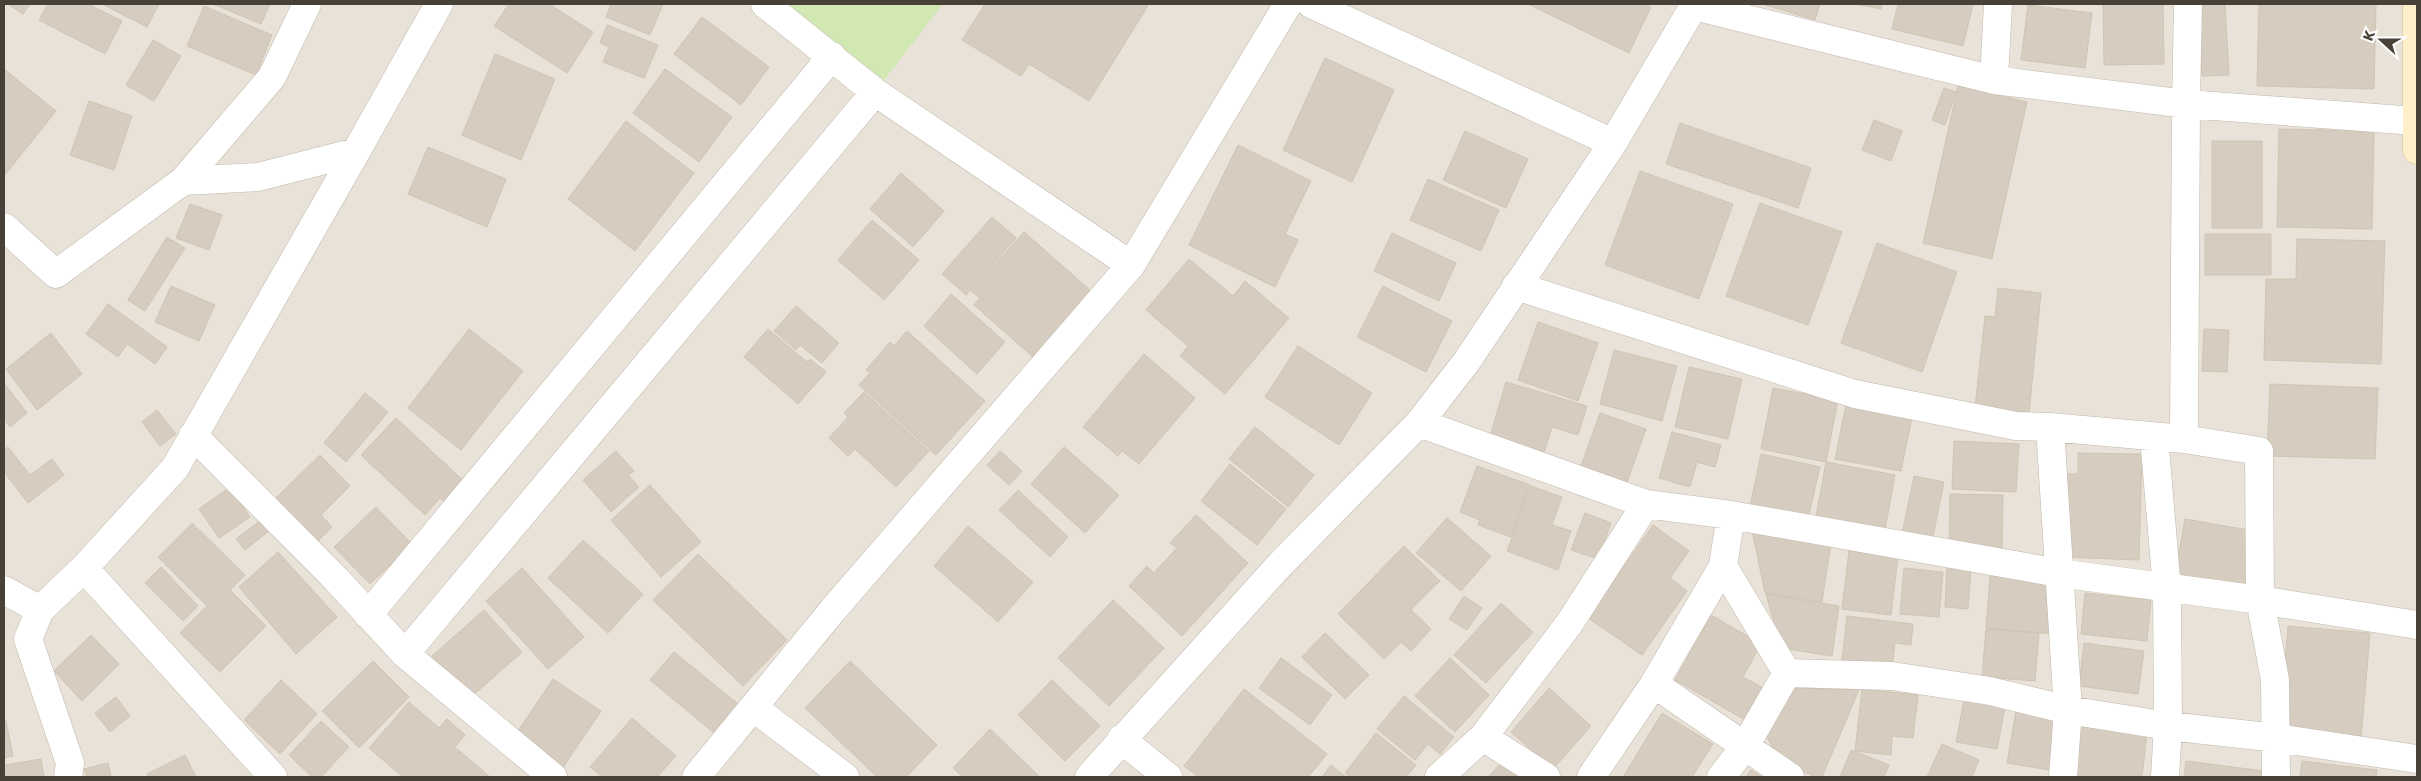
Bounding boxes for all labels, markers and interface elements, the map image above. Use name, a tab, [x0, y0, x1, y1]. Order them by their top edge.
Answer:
north arrow	[2356, 15, 2406, 65]
text: K	[2358, 27, 2380, 43]

